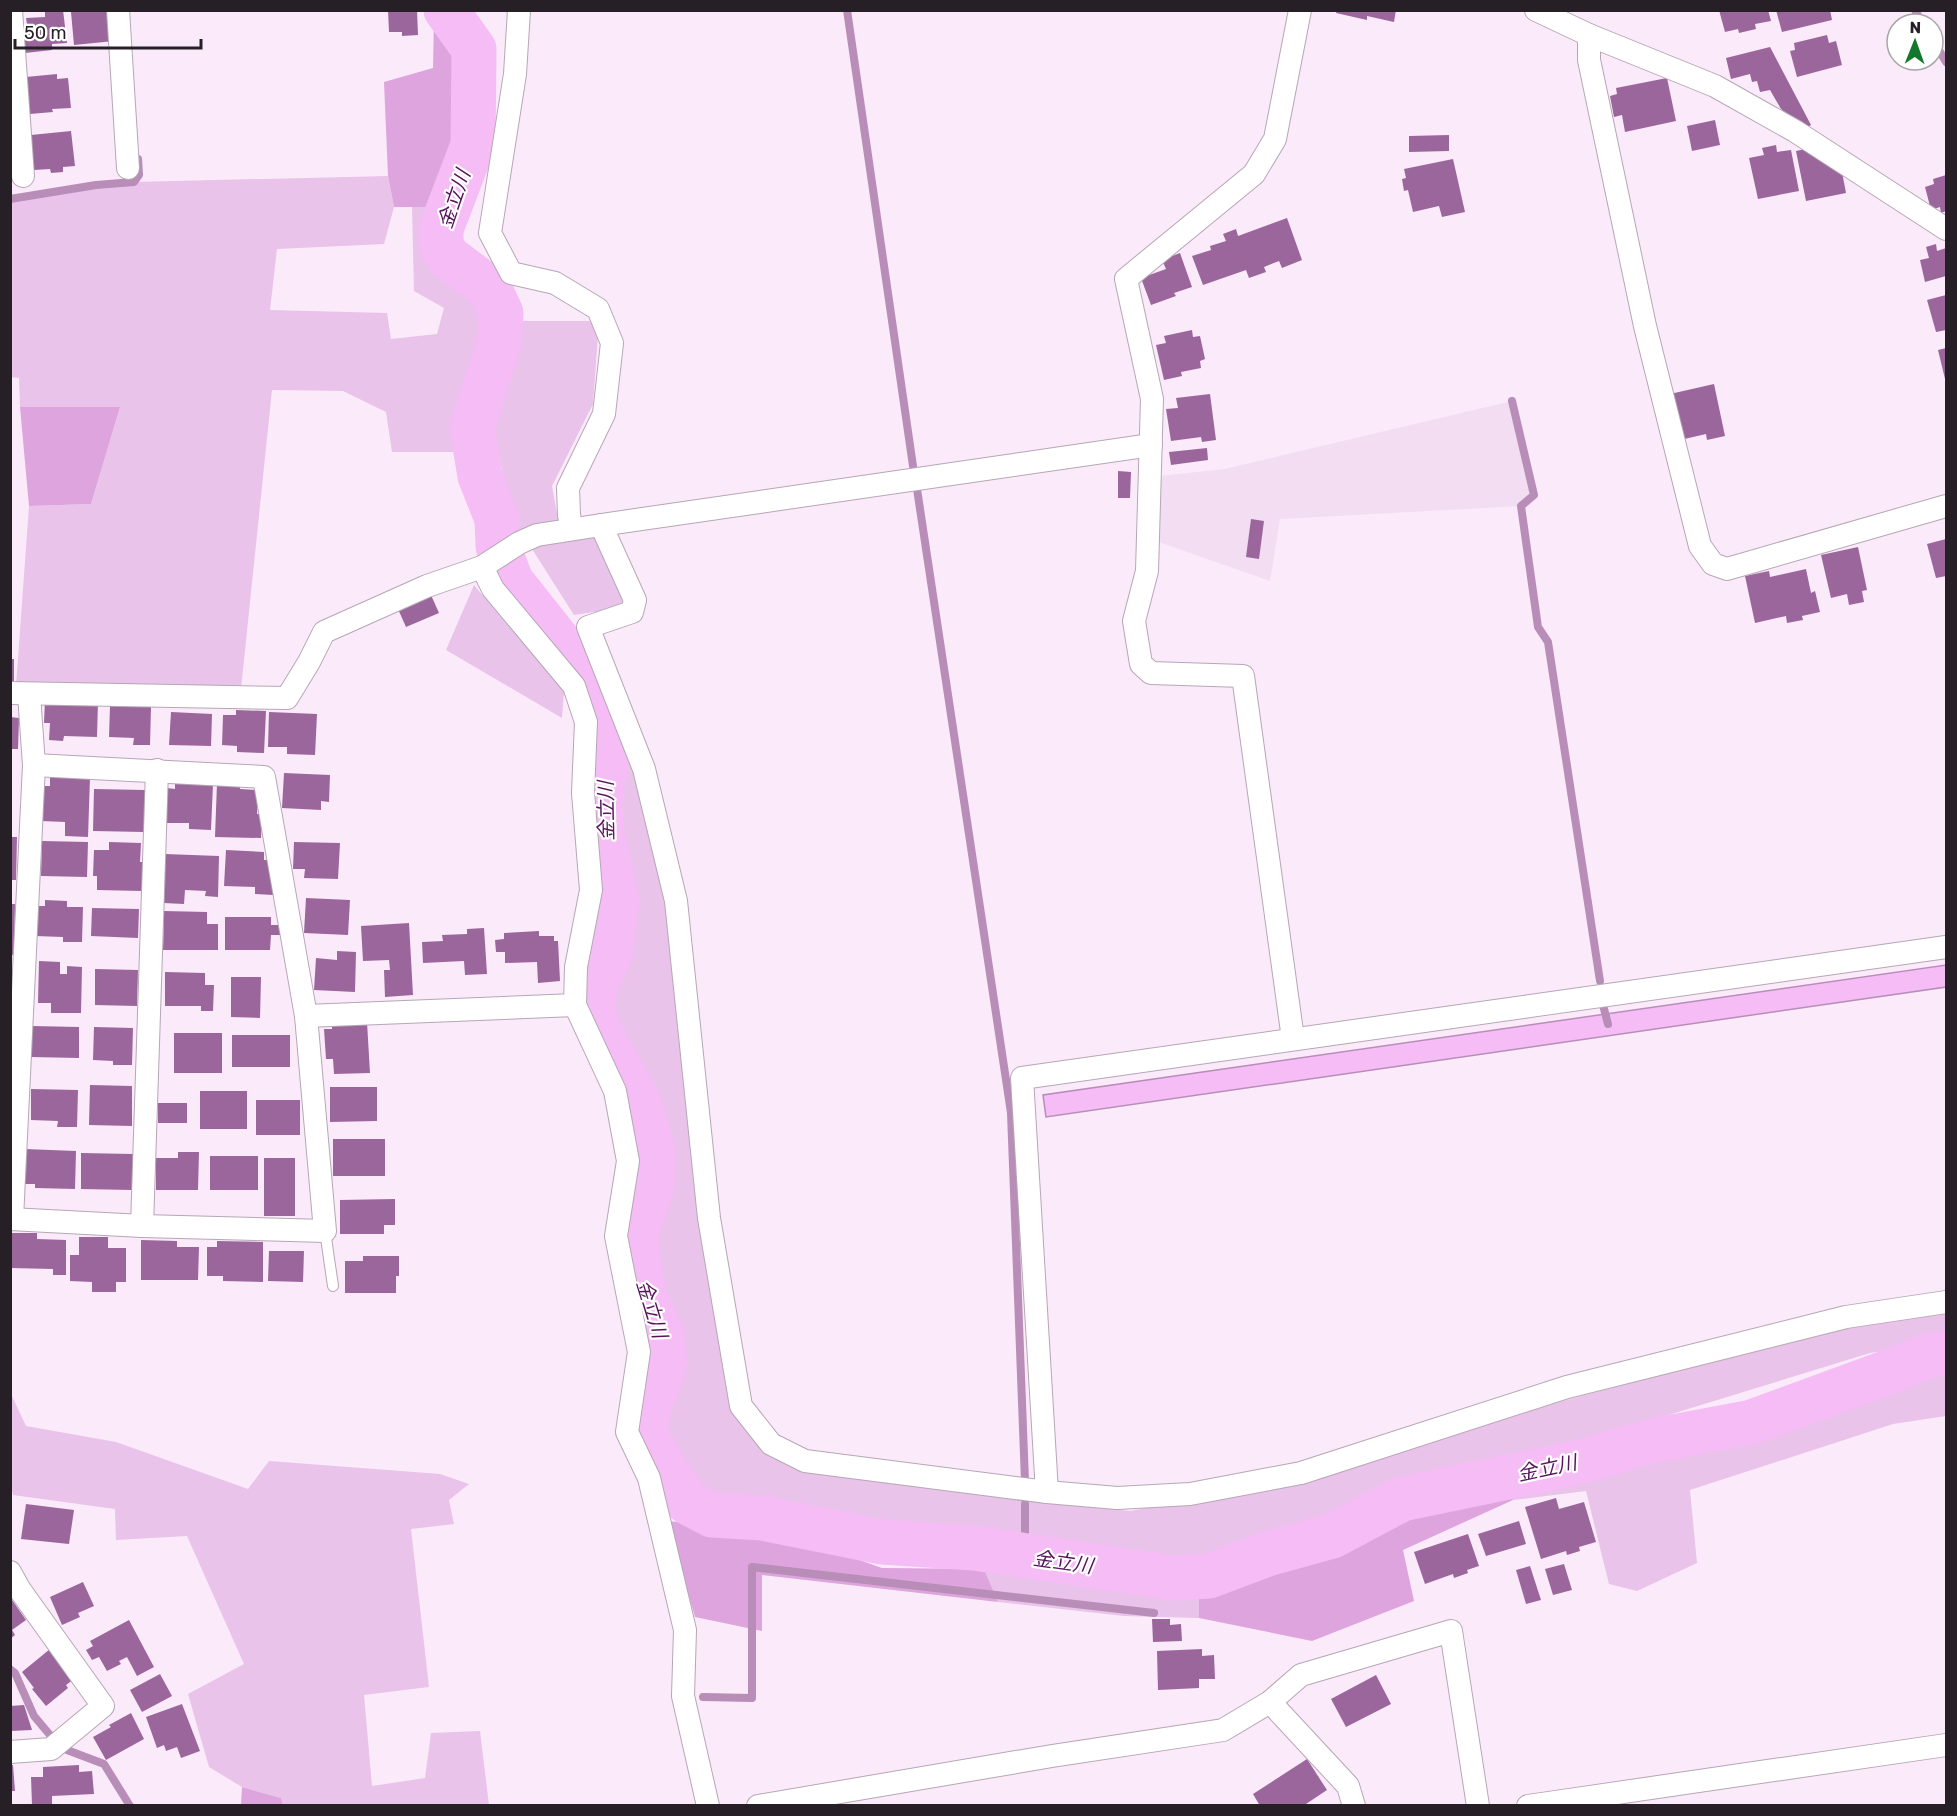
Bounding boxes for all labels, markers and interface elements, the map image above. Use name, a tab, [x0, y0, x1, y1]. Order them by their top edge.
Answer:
scale bar	[15, 12, 201, 50]
north arrow	[1885, 12, 1945, 72]
text: N	[1909, 18, 1921, 37]
text: 50 m	[24, 22, 67, 44]
water label: 金立川	[433, 165, 476, 231]
water label: 金立川	[593, 779, 619, 841]
water label: 金立川	[632, 1277, 673, 1343]
water label: 金立川	[1515, 1450, 1581, 1486]
water label: 金立川	[1032, 1546, 1096, 1578]

